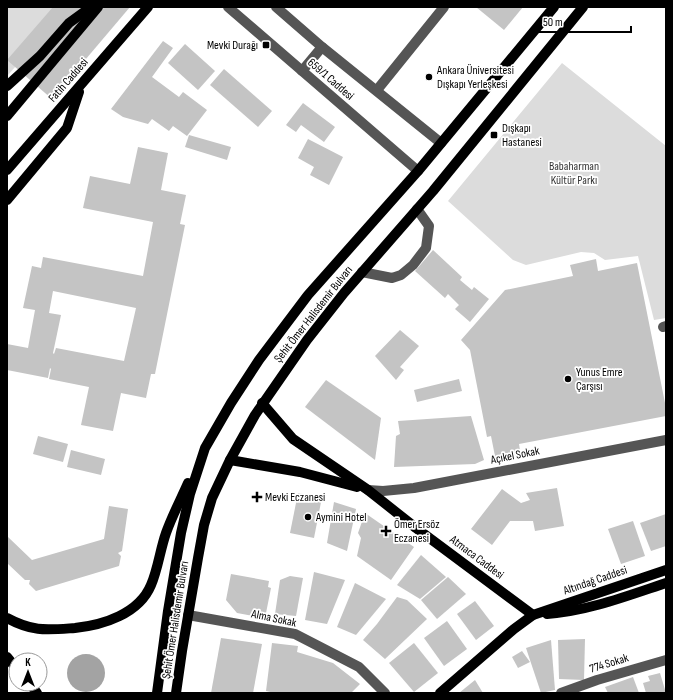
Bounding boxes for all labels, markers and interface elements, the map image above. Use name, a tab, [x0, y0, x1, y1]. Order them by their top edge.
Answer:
scale bar	[537, 8, 631, 34]
text: 50 m	[543, 15, 563, 30]
place label: Mevki Durağı	[207, 38, 258, 53]
marker: Mevki Durağı	[261, 40, 271, 50]
street label: Fatih Caddesi	[45, 55, 92, 105]
street label: 659/1 Caddesi	[304, 55, 357, 104]
place label: Ankara Üniversitesi Dışkapı Yerleşkesi	[436, 63, 514, 92]
marker: Ankara Üniversitesi Dışkapı Yerleşkesi	[424, 72, 434, 82]
place label: Dışkapı Hastanesi	[502, 121, 542, 150]
marker: Dışkapı Hastanesi	[489, 130, 499, 140]
park label: Babaharman Kültür Parkı	[549, 159, 599, 188]
street label: Şehit Ömer Halisdemir Bulvarı	[271, 263, 356, 366]
place label: Yunus Emre Çarşısı	[576, 365, 623, 394]
marker: Yunus Emre Çarşısı	[563, 374, 573, 384]
street label: Açıkel Sokak	[488, 443, 541, 468]
place label: Mevki Eczanesi	[265, 490, 325, 505]
marker: Mevki Eczanesi	[252, 492, 262, 502]
place label: Aymini Hotel	[315, 510, 367, 525]
marker: Aymini Hotel	[303, 512, 313, 522]
place label: Ömer Ersöz Eczanesi	[394, 517, 440, 546]
marker: Ömer Ersöz Eczanesi	[381, 526, 391, 536]
street label: Atmaca Caddesi	[446, 532, 507, 583]
street label: Şehit Ömer Halisdemir Bulvarı	[159, 560, 192, 680]
street label: Altındağ Caddesi	[560, 563, 629, 599]
street label: Alma Sokak	[249, 606, 298, 631]
street label: 774 Sokak	[588, 650, 631, 676]
north arrow	[8, 652, 48, 692]
text: K	[25, 656, 31, 669]

